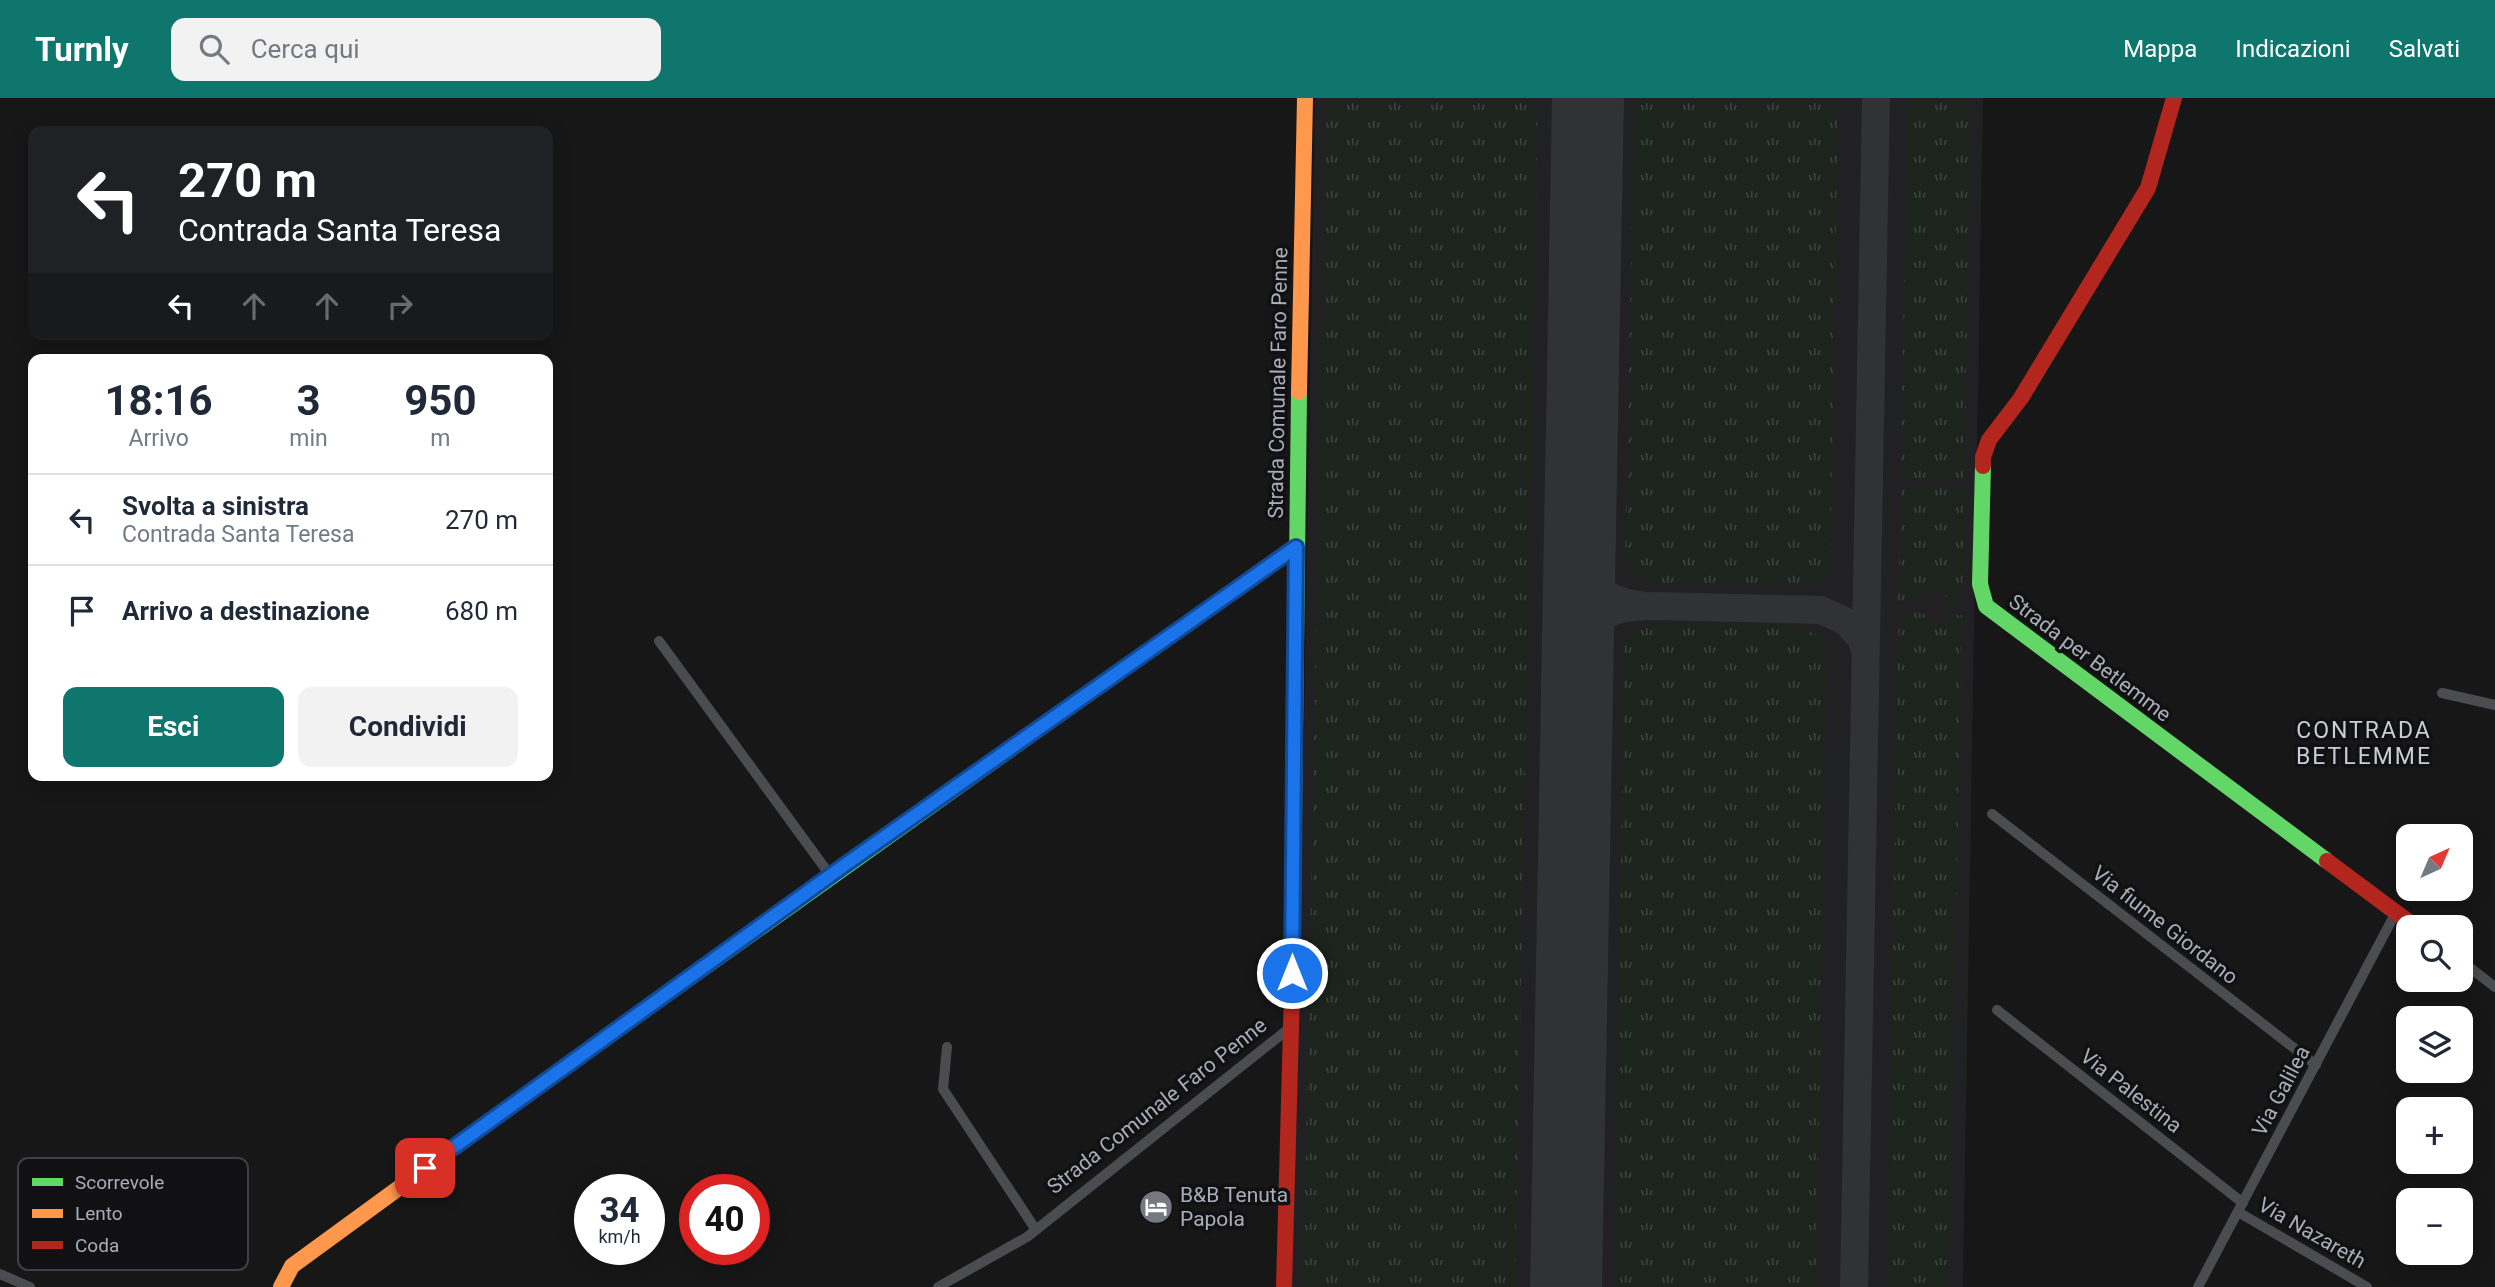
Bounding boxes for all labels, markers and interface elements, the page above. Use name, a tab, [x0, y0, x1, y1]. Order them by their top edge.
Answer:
search box	[171, 18, 661, 81]
text: Turnly	[35, 30, 129, 69]
icon: search	[195, 30, 233, 68]
text: Cerca qui	[251, 34, 360, 64]
text: Mappa	[2123, 35, 2197, 63]
text: Indicazioni	[2235, 35, 2351, 63]
text: Salvati	[2389, 35, 2460, 63]
text: 270 m	[178, 152, 317, 209]
icon: left	[63, 154, 154, 245]
text: Contrada Santa Teresa	[178, 211, 501, 249]
street label: Strada Comunale Faro Penne	[1264, 247, 1292, 519]
icon: left	[162, 287, 200, 325]
icon: ahead	[235, 287, 273, 325]
icon: ahead	[308, 287, 346, 325]
icon: right	[381, 287, 419, 325]
text: 18:16	[105, 376, 213, 425]
text: 3	[296, 376, 321, 425]
text: 950	[404, 376, 477, 425]
text: Arrivo	[128, 425, 189, 452]
text: min	[289, 425, 328, 452]
text: m	[430, 425, 450, 452]
text: Svolta a sinistra	[122, 491, 309, 521]
icon: left	[63, 501, 101, 539]
text: 270 m	[445, 505, 518, 535]
text: Contrada Santa Teresa	[122, 521, 354, 548]
street label: Strada per Betlemme	[2004, 589, 2176, 727]
icon: arrive	[63, 592, 101, 630]
text: Arrivo a destinazione	[122, 596, 369, 626]
text: 680 m	[445, 596, 518, 626]
button: Esci	[63, 687, 284, 767]
button: Condividi	[298, 687, 518, 767]
district label: CONTRADA BETLEMME	[2296, 717, 2432, 770]
north arrow	[2396, 824, 2473, 901]
map controls	[2396, 824, 2473, 1265]
street label: Via fiume Giordano	[2087, 861, 2243, 989]
button: search	[2396, 915, 2473, 992]
position arrow	[1255, 936, 1329, 1010]
button: layers	[2396, 1006, 2473, 1083]
street label: Strada Comunale Faro Penne	[1043, 1013, 1271, 1199]
street label: Via Galilea	[2247, 1042, 2315, 1140]
street label: Via Palestina	[2076, 1044, 2186, 1138]
button: +	[2396, 1097, 2473, 1174]
pin	[395, 1138, 455, 1198]
icon: arrive	[406, 1149, 444, 1187]
legend	[18, 1158, 248, 1270]
text: Scorrevole	[75, 1171, 164, 1194]
speed limit sign: 40	[679, 1174, 770, 1265]
place label: B&B Tenuta Papola	[1180, 1183, 1288, 1231]
hotel icon: B&B Tenuta Papola	[1137, 1188, 1175, 1226]
button: −	[2396, 1188, 2473, 1265]
text: 34	[599, 1190, 640, 1231]
street label: Via Nazareth	[2254, 1193, 2370, 1273]
text: Lento	[75, 1202, 123, 1225]
text: km/h	[598, 1226, 641, 1247]
text: Coda	[75, 1234, 119, 1257]

